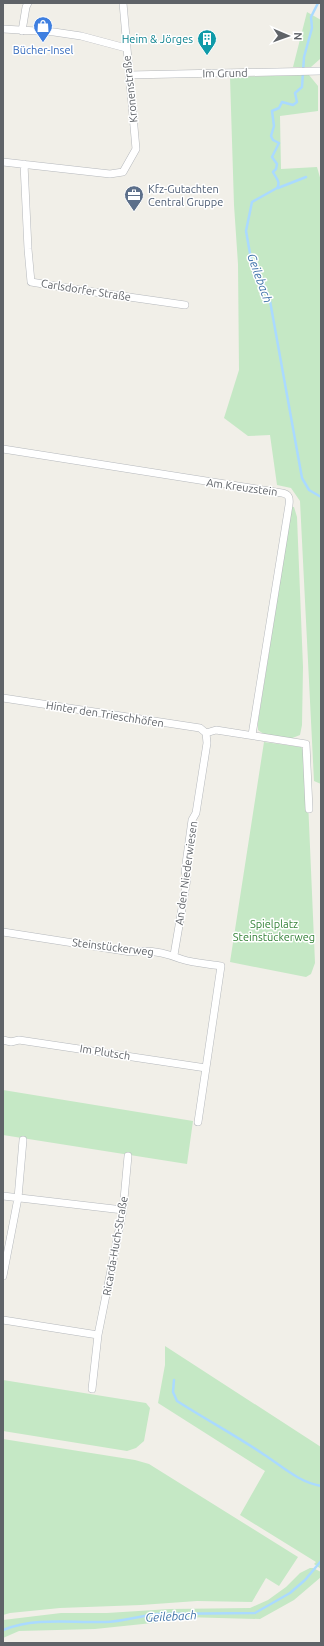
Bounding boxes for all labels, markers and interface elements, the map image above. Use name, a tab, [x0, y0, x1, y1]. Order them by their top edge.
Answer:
shop icon: Bücher-Insel	[32, 15, 54, 43]
north arrow	[268, 16, 308, 56]
building icon: Heim & Jörges	[196, 28, 218, 56]
text: N	[292, 32, 304, 41]
place label: Heim & Jörges	[122, 33, 193, 45]
place label: Bücher-Insel	[13, 44, 73, 56]
street label: Kronenstraße	[121, 55, 139, 123]
street label: Im Grund	[202, 67, 248, 79]
place label: Kfz-Gutachten Central Gruppe	[148, 183, 223, 208]
office icon: Kfz-Gutachten Central Gruppe	[123, 184, 145, 212]
water label: Geilebach	[245, 252, 275, 304]
street label: Carlsdorfer Straße	[40, 277, 132, 303]
street label: Am Kreuzstein	[206, 476, 278, 498]
street label: Hinter den Trieschhöfen	[45, 699, 165, 729]
street label: An den Niederwiesen	[173, 820, 199, 926]
park label: Spielplatz Steinstückerweg	[233, 918, 315, 943]
street label: Steinstückerweg	[71, 936, 155, 958]
street label: Im Plutsch	[79, 1042, 131, 1062]
street label: Ricarda-Huch-Straße	[100, 1195, 130, 1297]
water label: Geilebach	[145, 1608, 197, 1624]

